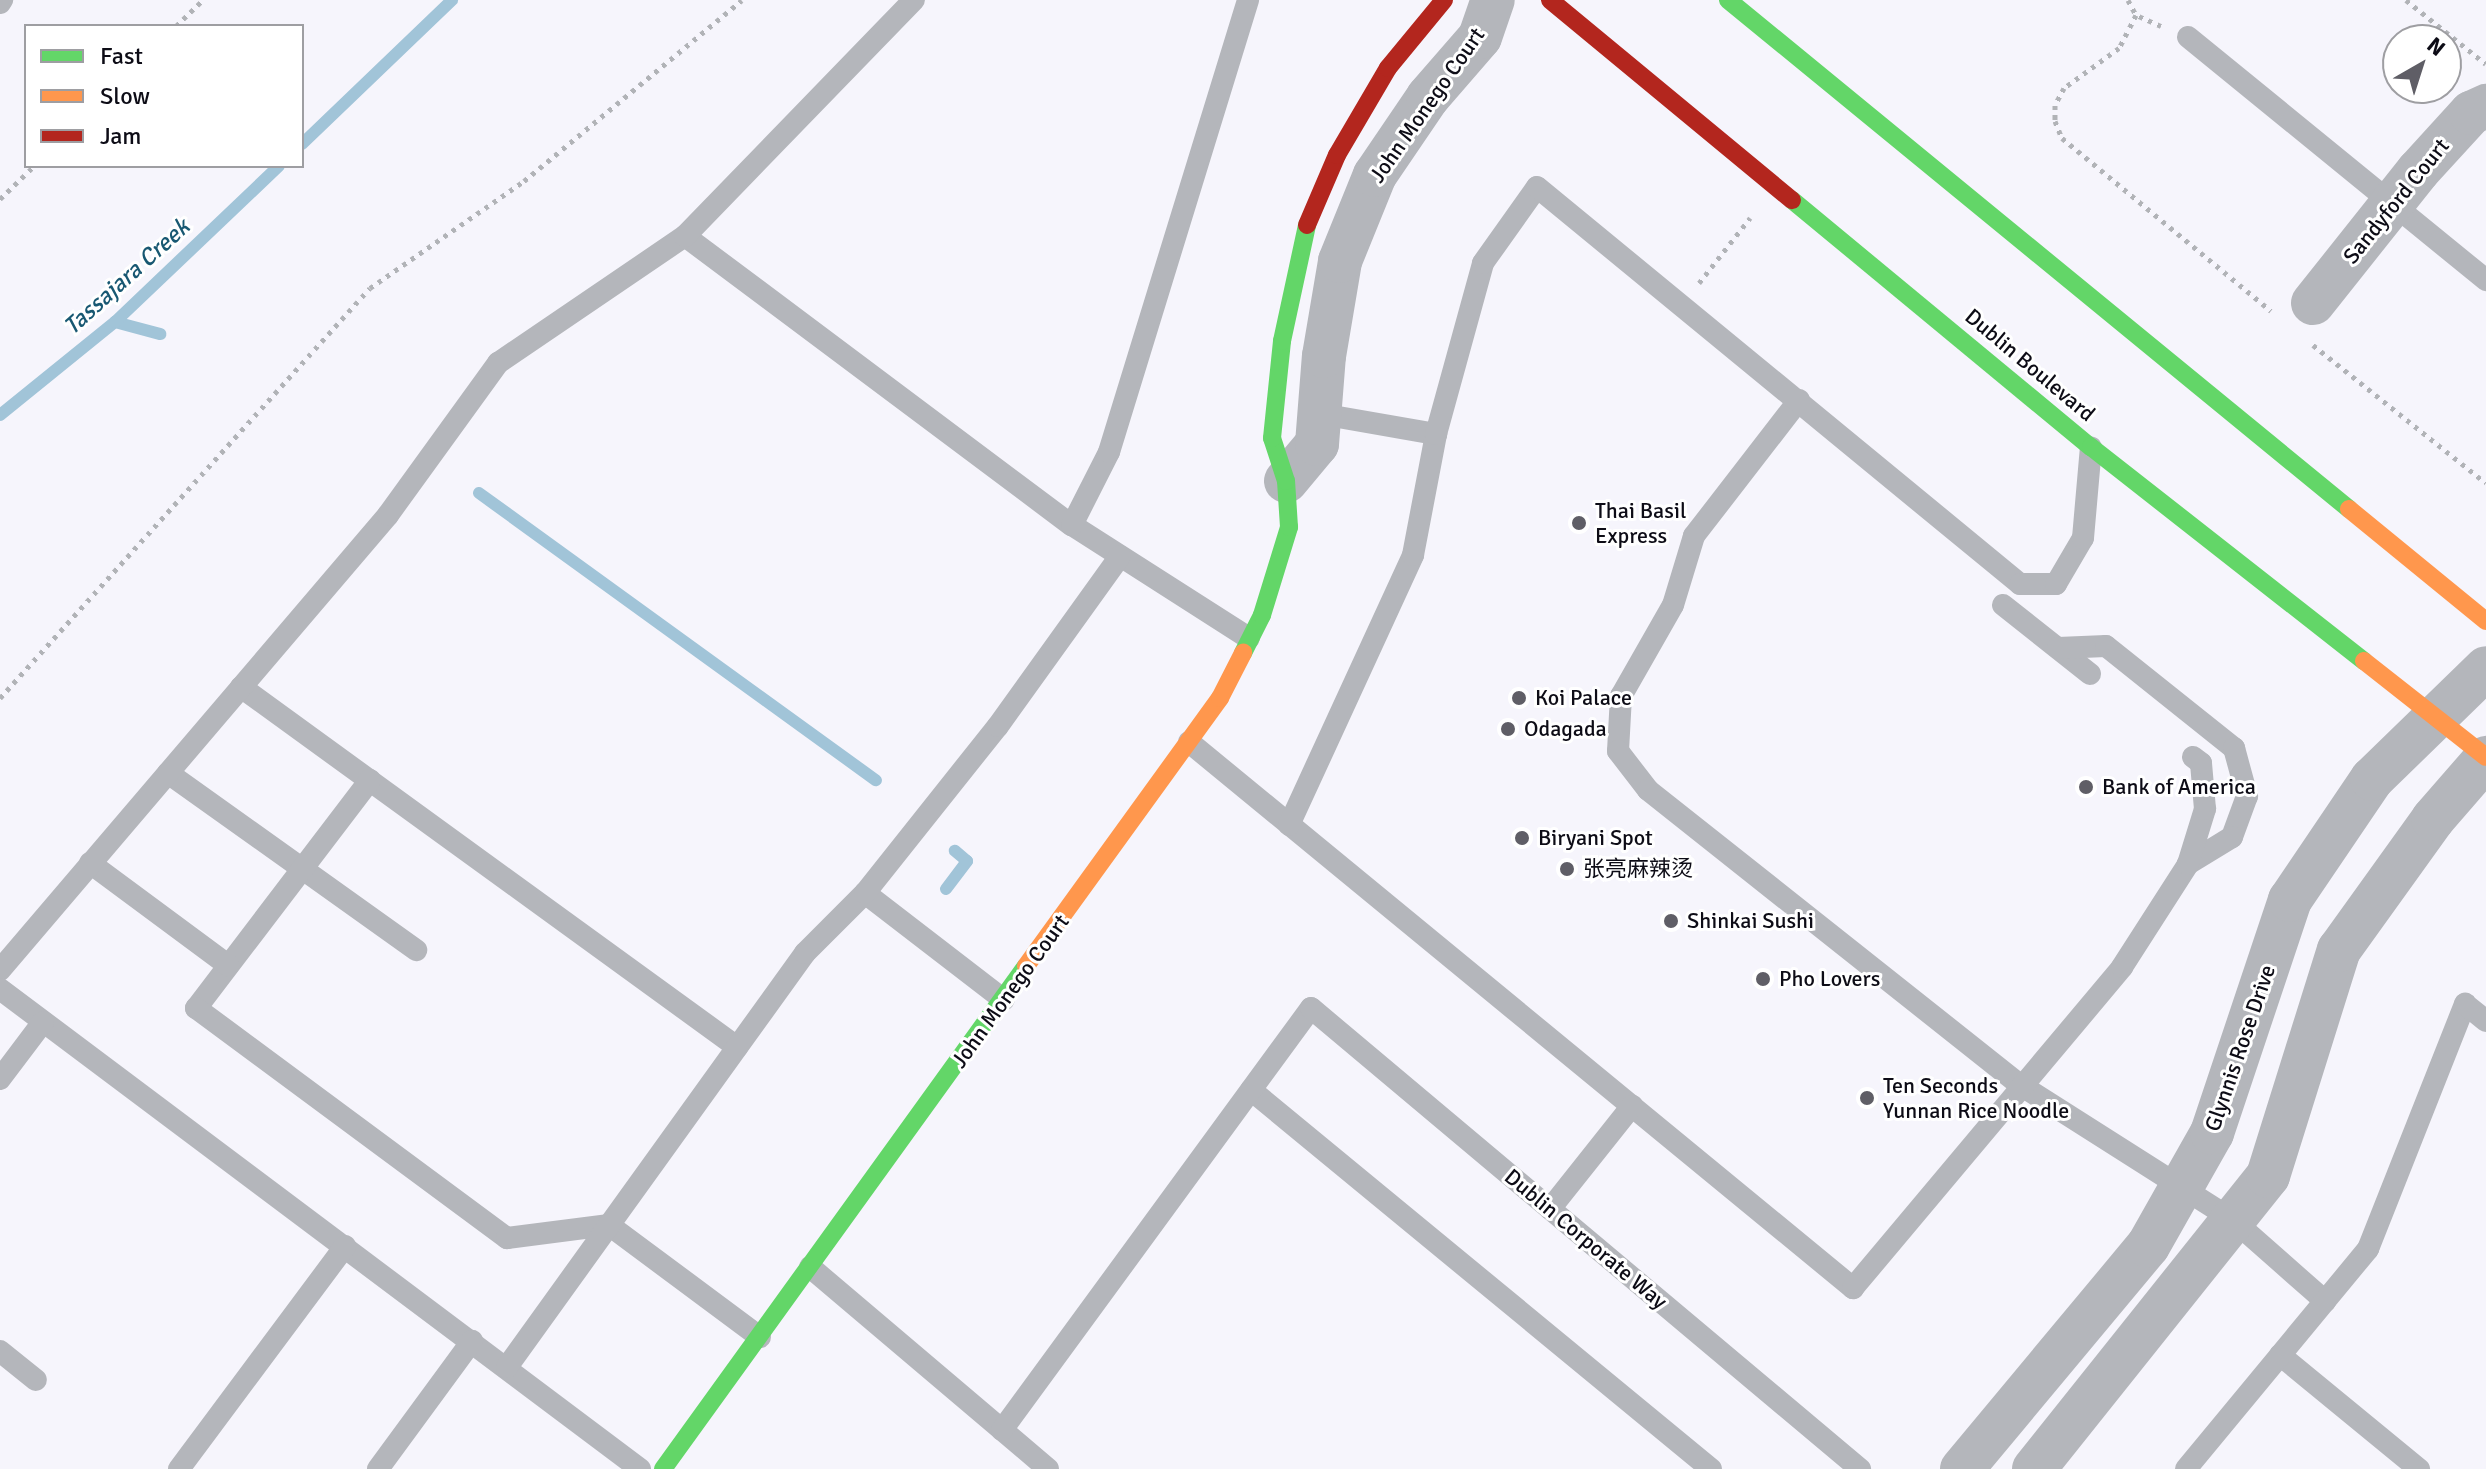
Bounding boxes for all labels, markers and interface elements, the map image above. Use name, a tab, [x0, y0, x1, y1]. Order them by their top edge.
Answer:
street label: John Monego Court	[1364, 22, 1490, 188]
legend	[24, 24, 304, 168]
north arrow	[2382, 24, 2462, 104]
text: N	[2422, 31, 2451, 62]
text: Fast	[100, 41, 143, 71]
text: Slow	[100, 81, 150, 111]
text: Jam	[100, 121, 141, 151]
street label: Sandyford Court	[2337, 133, 2455, 269]
water label: Tassajara Creek	[58, 213, 196, 341]
street label: Dublin Boulevard	[1960, 303, 2100, 427]
place label: Thai Basil Express	[1595, 497, 1686, 548]
marker: Thai Basil Express	[1570, 514, 1588, 532]
place label: Koi Palace	[1535, 685, 1632, 711]
marker: Koi Palace	[1510, 689, 1528, 707]
place label: Odagada	[1524, 716, 1607, 742]
marker: Odagada	[1499, 720, 1517, 738]
place label: Bank of America	[2102, 774, 2256, 800]
marker: Bank of America	[2077, 778, 2095, 796]
place label: Biryani Spot	[1538, 825, 1653, 851]
marker: Biryani Spot	[1513, 829, 1531, 847]
place label: 张亮麻辣烫	[1583, 856, 1693, 882]
marker: 张亮麻辣烫	[1558, 860, 1576, 878]
place label: Shinkai Sushi	[1687, 908, 1814, 934]
street label: John Monego Court	[946, 909, 1074, 1073]
marker: Shinkai Sushi	[1662, 912, 1680, 930]
street label: Glynnis Rose Drive	[2199, 961, 2281, 1135]
place label: Pho Lovers	[1779, 966, 1880, 992]
marker: Pho Lovers	[1754, 970, 1772, 988]
place label: Ten Seconds Yunnan Rice Noodle	[1883, 1072, 2069, 1124]
marker: Ten Seconds Yunnan Rice Noodle	[1858, 1089, 1876, 1107]
street label: Dublin Corporate Way	[1499, 1163, 1673, 1315]

